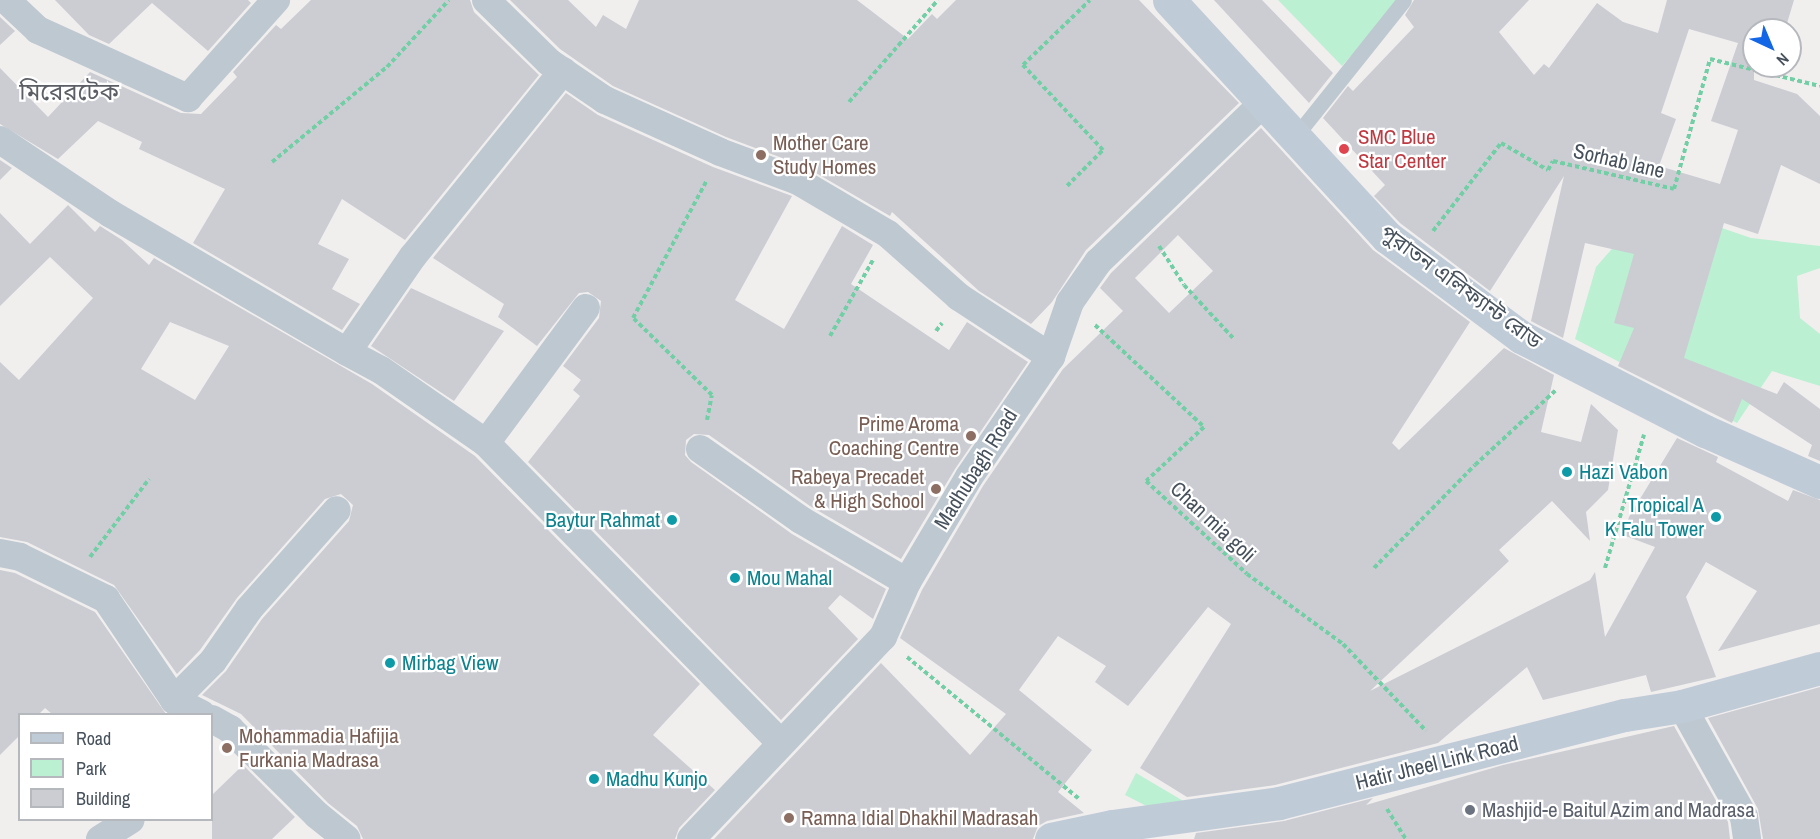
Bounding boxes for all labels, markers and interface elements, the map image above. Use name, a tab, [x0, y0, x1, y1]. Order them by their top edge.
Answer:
north arrow	[1742, 18, 1802, 78]
text: N	[1772, 48, 1794, 71]
district label: মিরেরটেক	[19, 78, 119, 106]
place label: SMC Blue Star Center	[1358, 124, 1446, 174]
place label: Mother Care Study Homes	[773, 130, 876, 180]
street label: Sorhab lane	[1571, 138, 1667, 184]
marker: SMC Blue Star Center	[1335, 140, 1353, 158]
marker: Mother Care Study Homes	[754, 148, 768, 162]
street label: পুরাতন এলিফ্যান্ট রোড	[1375, 220, 1547, 354]
street label: Madhubagh Road	[929, 404, 1023, 534]
place label: Prime Aroma Coaching Centre	[829, 411, 959, 461]
marker: Prime Aroma Coaching Centre	[964, 429, 978, 443]
place label: Hazi Vabon	[1579, 459, 1668, 485]
place label: Rabeya Precadet & High School	[791, 464, 924, 514]
marker: Hazi Vabon	[1560, 465, 1574, 479]
street label: Chan mia goli	[1165, 476, 1261, 568]
marker: Rabeya Precadet & High School	[929, 482, 943, 496]
place label: Tropical A K Falu Tower	[1604, 492, 1704, 542]
place label: Baytur Rahmat	[545, 507, 660, 533]
marker: Tropical A K Falu Tower	[1709, 510, 1723, 524]
marker: Baytur Rahmat	[665, 513, 679, 527]
place label: Mou Mahal	[747, 565, 832, 591]
marker: Mou Mahal	[728, 571, 742, 585]
place label: Mirbag View	[402, 650, 498, 676]
marker: Mirbag View	[383, 656, 397, 670]
legend	[18, 713, 213, 821]
place label: Mohammadia Hafijia Furkania Madrasa	[239, 723, 399, 773]
text: Road	[76, 726, 111, 751]
street label: Hatir Jheel Link Road	[1353, 731, 1521, 795]
marker: Mohammadia Hafijia Furkania Madrasa	[220, 741, 234, 755]
text: Park	[76, 756, 106, 781]
place label: Madhu Kunjo	[606, 766, 707, 792]
marker: Madhu Kunjo	[587, 772, 601, 786]
text: Building	[76, 786, 130, 811]
place label: Mashjid-e Baitul Azim and Madrasa	[1482, 797, 1756, 823]
marker: Mashjid-e Baitul Azim and Madrasa	[1463, 803, 1477, 817]
place label: Ramna Idial Dhakhil Madrasah	[801, 805, 1038, 831]
marker: Ramna Idial Dhakhil Madrasah	[782, 811, 796, 825]

